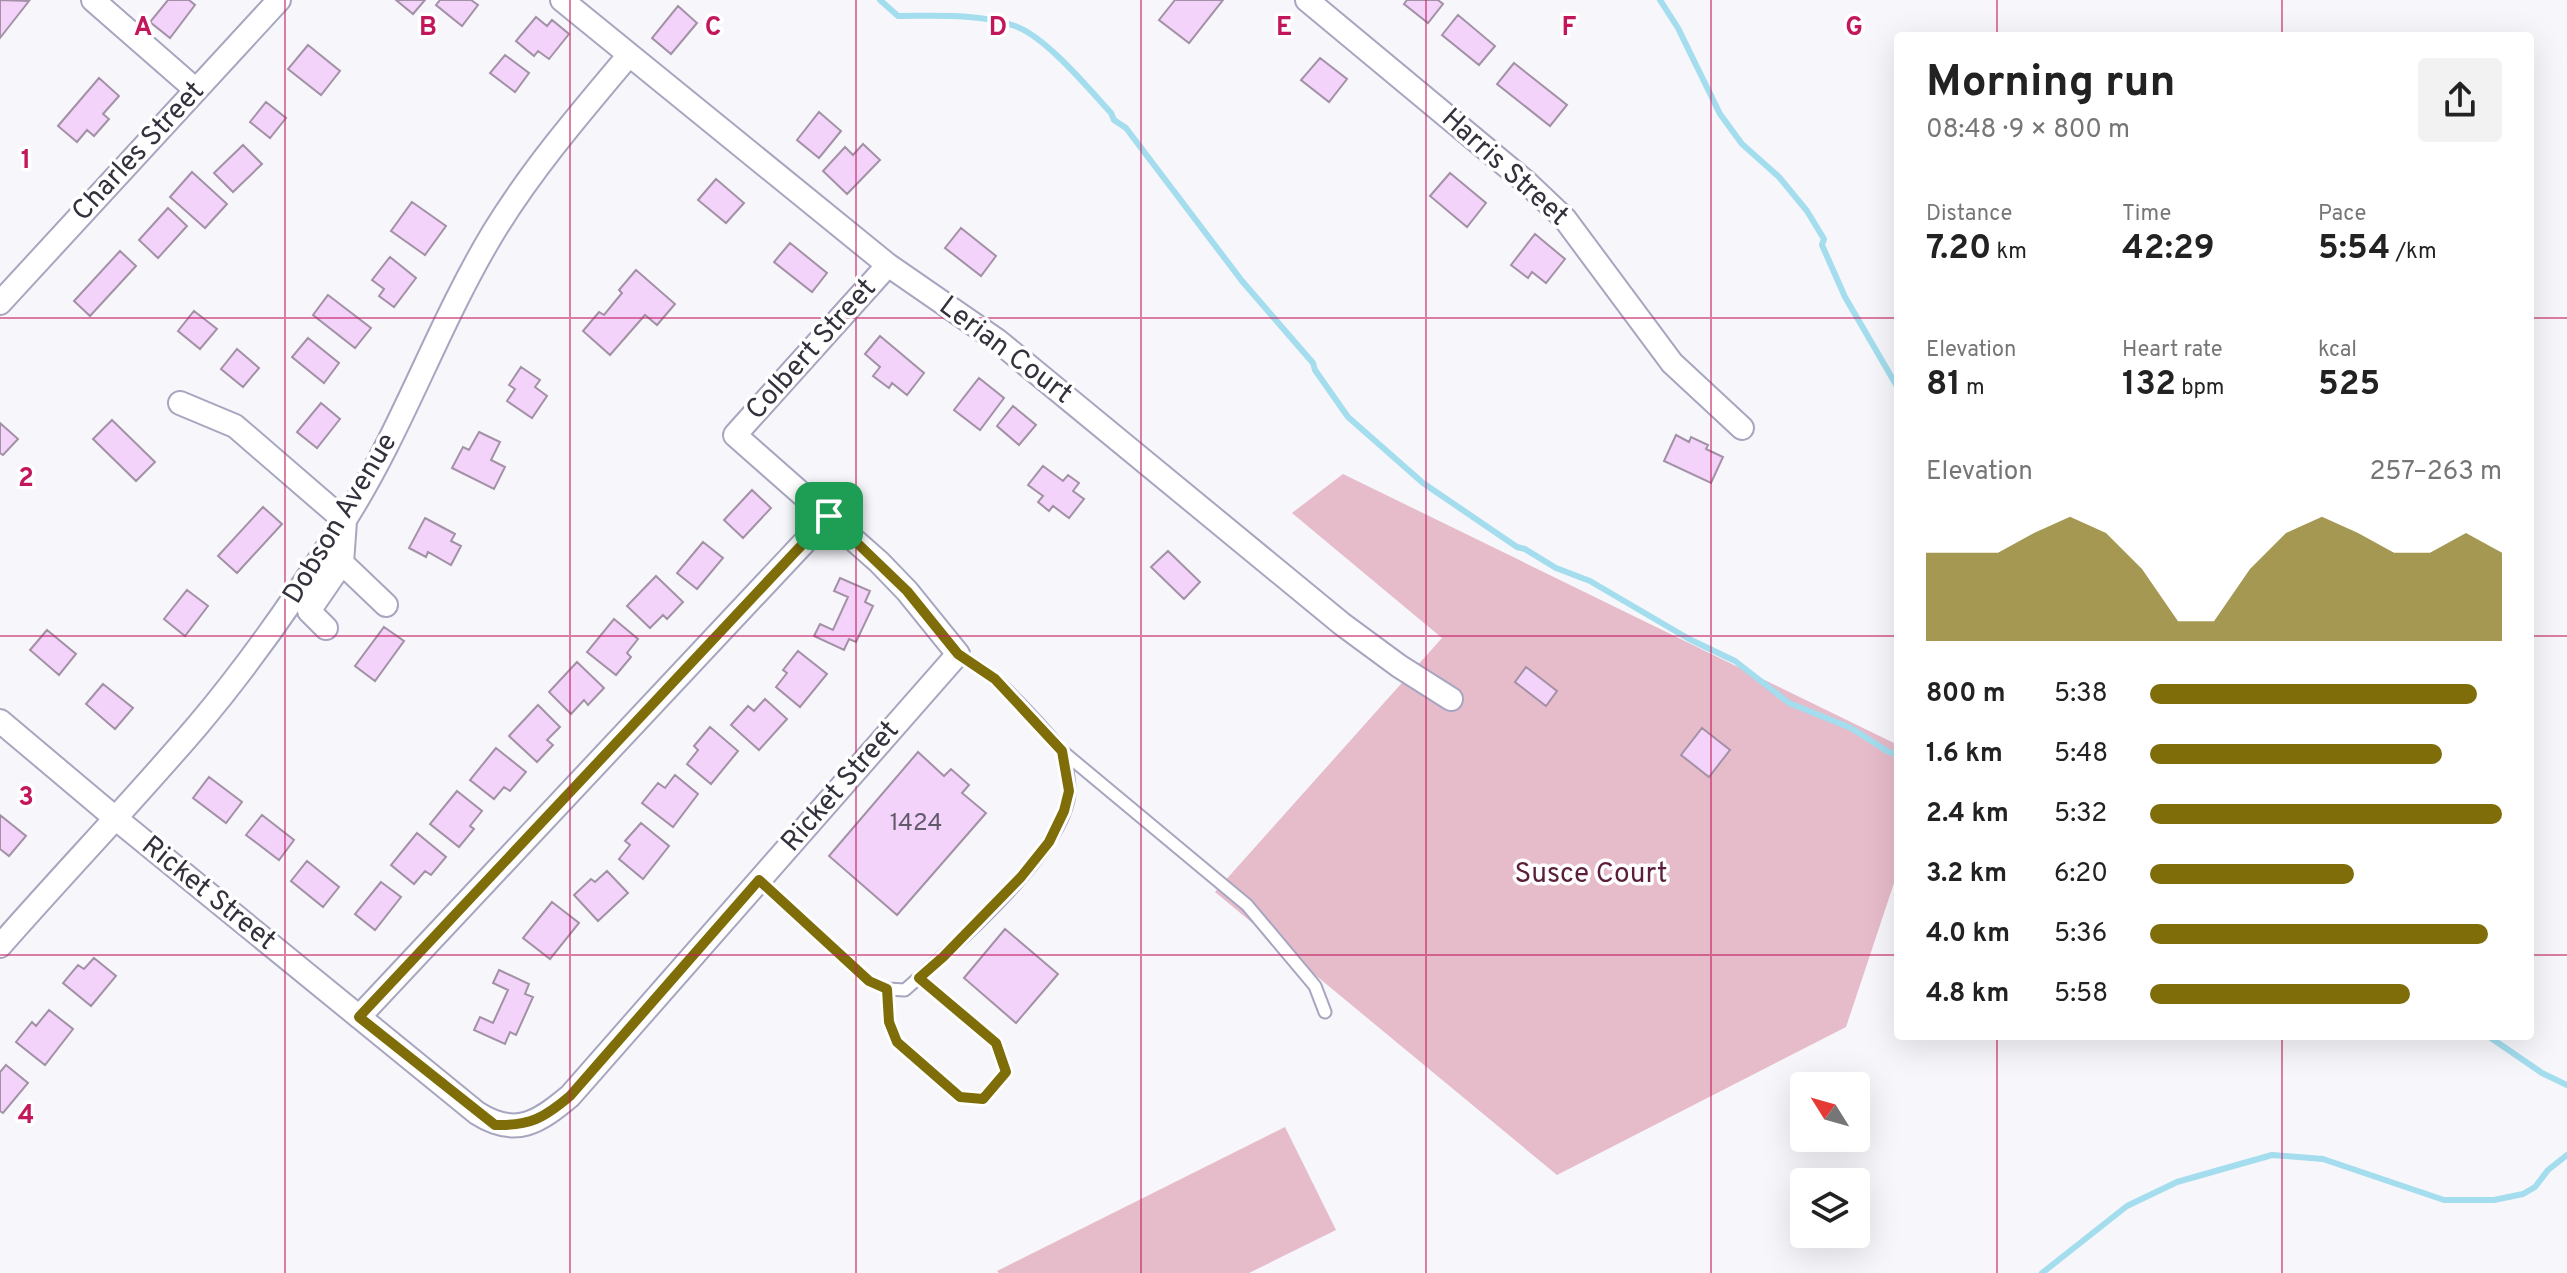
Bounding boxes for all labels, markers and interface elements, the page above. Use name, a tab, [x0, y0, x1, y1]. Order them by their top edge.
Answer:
text: A	[134, 12, 152, 45]
text: B	[419, 12, 437, 45]
text: C	[705, 12, 721, 45]
text: D	[989, 12, 1007, 45]
text: E	[1276, 12, 1292, 45]
text: F	[1562, 12, 1577, 45]
text: G	[1845, 12, 1863, 45]
text: Morning run	[1926, 56, 2176, 112]
button: share	[2418, 58, 2502, 142]
street label: Charles Street	[65, 74, 213, 230]
street label: Harris Street	[1433, 101, 1575, 235]
text: 08:48 · 9 × 800 m	[1926, 114, 2130, 147]
text: 1	[21, 145, 31, 178]
text: Distance	[1926, 201, 2012, 228]
text: Time	[2122, 201, 2171, 228]
text: Pace	[2318, 201, 2366, 228]
text: 7.20	[1926, 228, 1991, 271]
text: 42:29	[2122, 228, 2215, 271]
text: 5:54	[2318, 228, 2390, 271]
text: km	[1991, 239, 2027, 266]
text: /km	[2390, 239, 2437, 266]
street label: Colbert Street	[739, 272, 885, 428]
street label: Lerian Court	[931, 289, 1079, 413]
text: Elevation	[1926, 337, 2016, 364]
text: Heart rate	[2122, 337, 2223, 364]
text: kcal	[2318, 337, 2357, 364]
text: 81	[1926, 364, 1961, 407]
text: 132	[2122, 364, 2176, 407]
text: 525	[2318, 364, 2380, 407]
text: m	[1961, 375, 1985, 402]
text: bpm	[2176, 375, 2225, 402]
street label: Dobson Avenue	[276, 427, 406, 611]
text: Elevation	[1926, 456, 2033, 489]
text: 257–263 m	[2369, 456, 2502, 489]
text: 2	[18, 463, 34, 496]
pin	[795, 482, 863, 550]
icon: arrive	[807, 494, 851, 538]
text: 800 m	[1926, 678, 2006, 711]
text: 5:38	[2054, 678, 2108, 711]
street label: Ricket Street	[774, 714, 908, 860]
text: 1.6 km	[1926, 738, 2003, 771]
text: 5:48	[2054, 738, 2108, 771]
text: 3	[18, 782, 34, 815]
text: 2.4 km	[1926, 798, 2009, 831]
text: 5:32	[2054, 798, 2107, 831]
house number: 1424	[890, 809, 942, 839]
street label: Ricket Street	[133, 829, 283, 959]
park label: Susce Court	[1515, 857, 1668, 893]
text: 3.2 km	[1926, 858, 2007, 891]
text: 6:20	[2054, 858, 2108, 891]
text: 4.0 km	[1926, 918, 2010, 951]
text: 5:36	[2054, 918, 2107, 951]
text: 4.8 km	[1926, 978, 2009, 1011]
text: 5:58	[2054, 978, 2108, 1011]
north arrow	[1790, 1072, 1870, 1152]
map controls	[1790, 1072, 1870, 1248]
text: 4	[18, 1100, 34, 1133]
button: layers	[1790, 1168, 1870, 1248]

